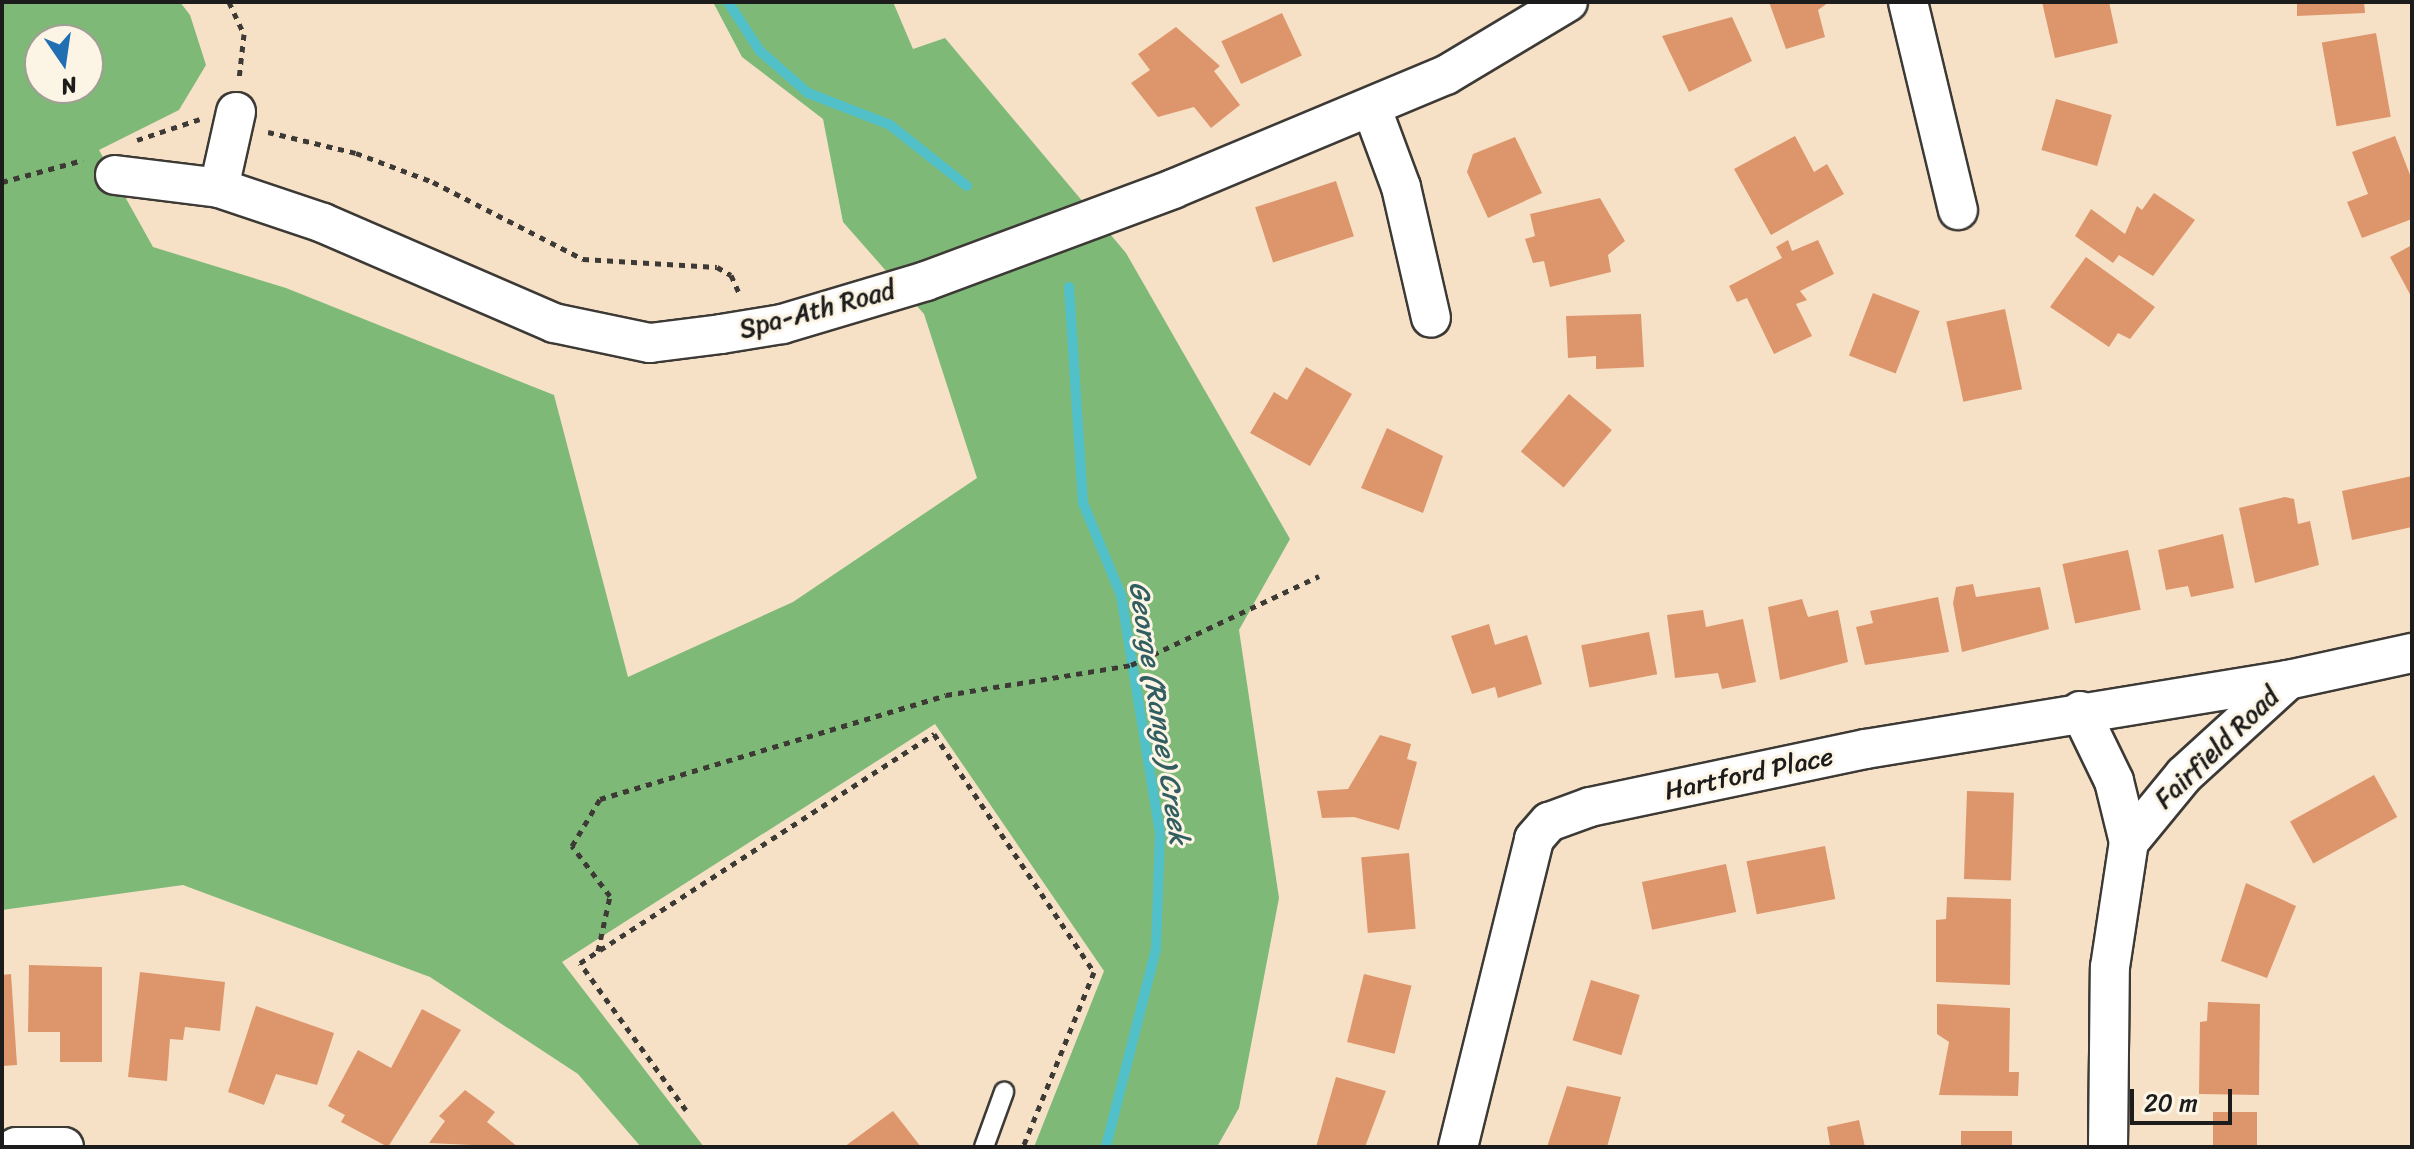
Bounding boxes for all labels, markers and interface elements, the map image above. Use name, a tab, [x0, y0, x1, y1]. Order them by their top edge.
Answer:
north arrow	[24, 24, 104, 104]
text: N	[57, 65, 81, 107]
street label: Spa-Ath Road	[736, 274, 898, 346]
water label: George (Range) Creek	[1122, 579, 1196, 847]
street label: Fairfield Road	[2148, 681, 2286, 815]
street label: Hartford Place	[1662, 741, 1836, 807]
scale bar	[2134, 1073, 2236, 1123]
text: 20 m	[2144, 1082, 2198, 1124]

